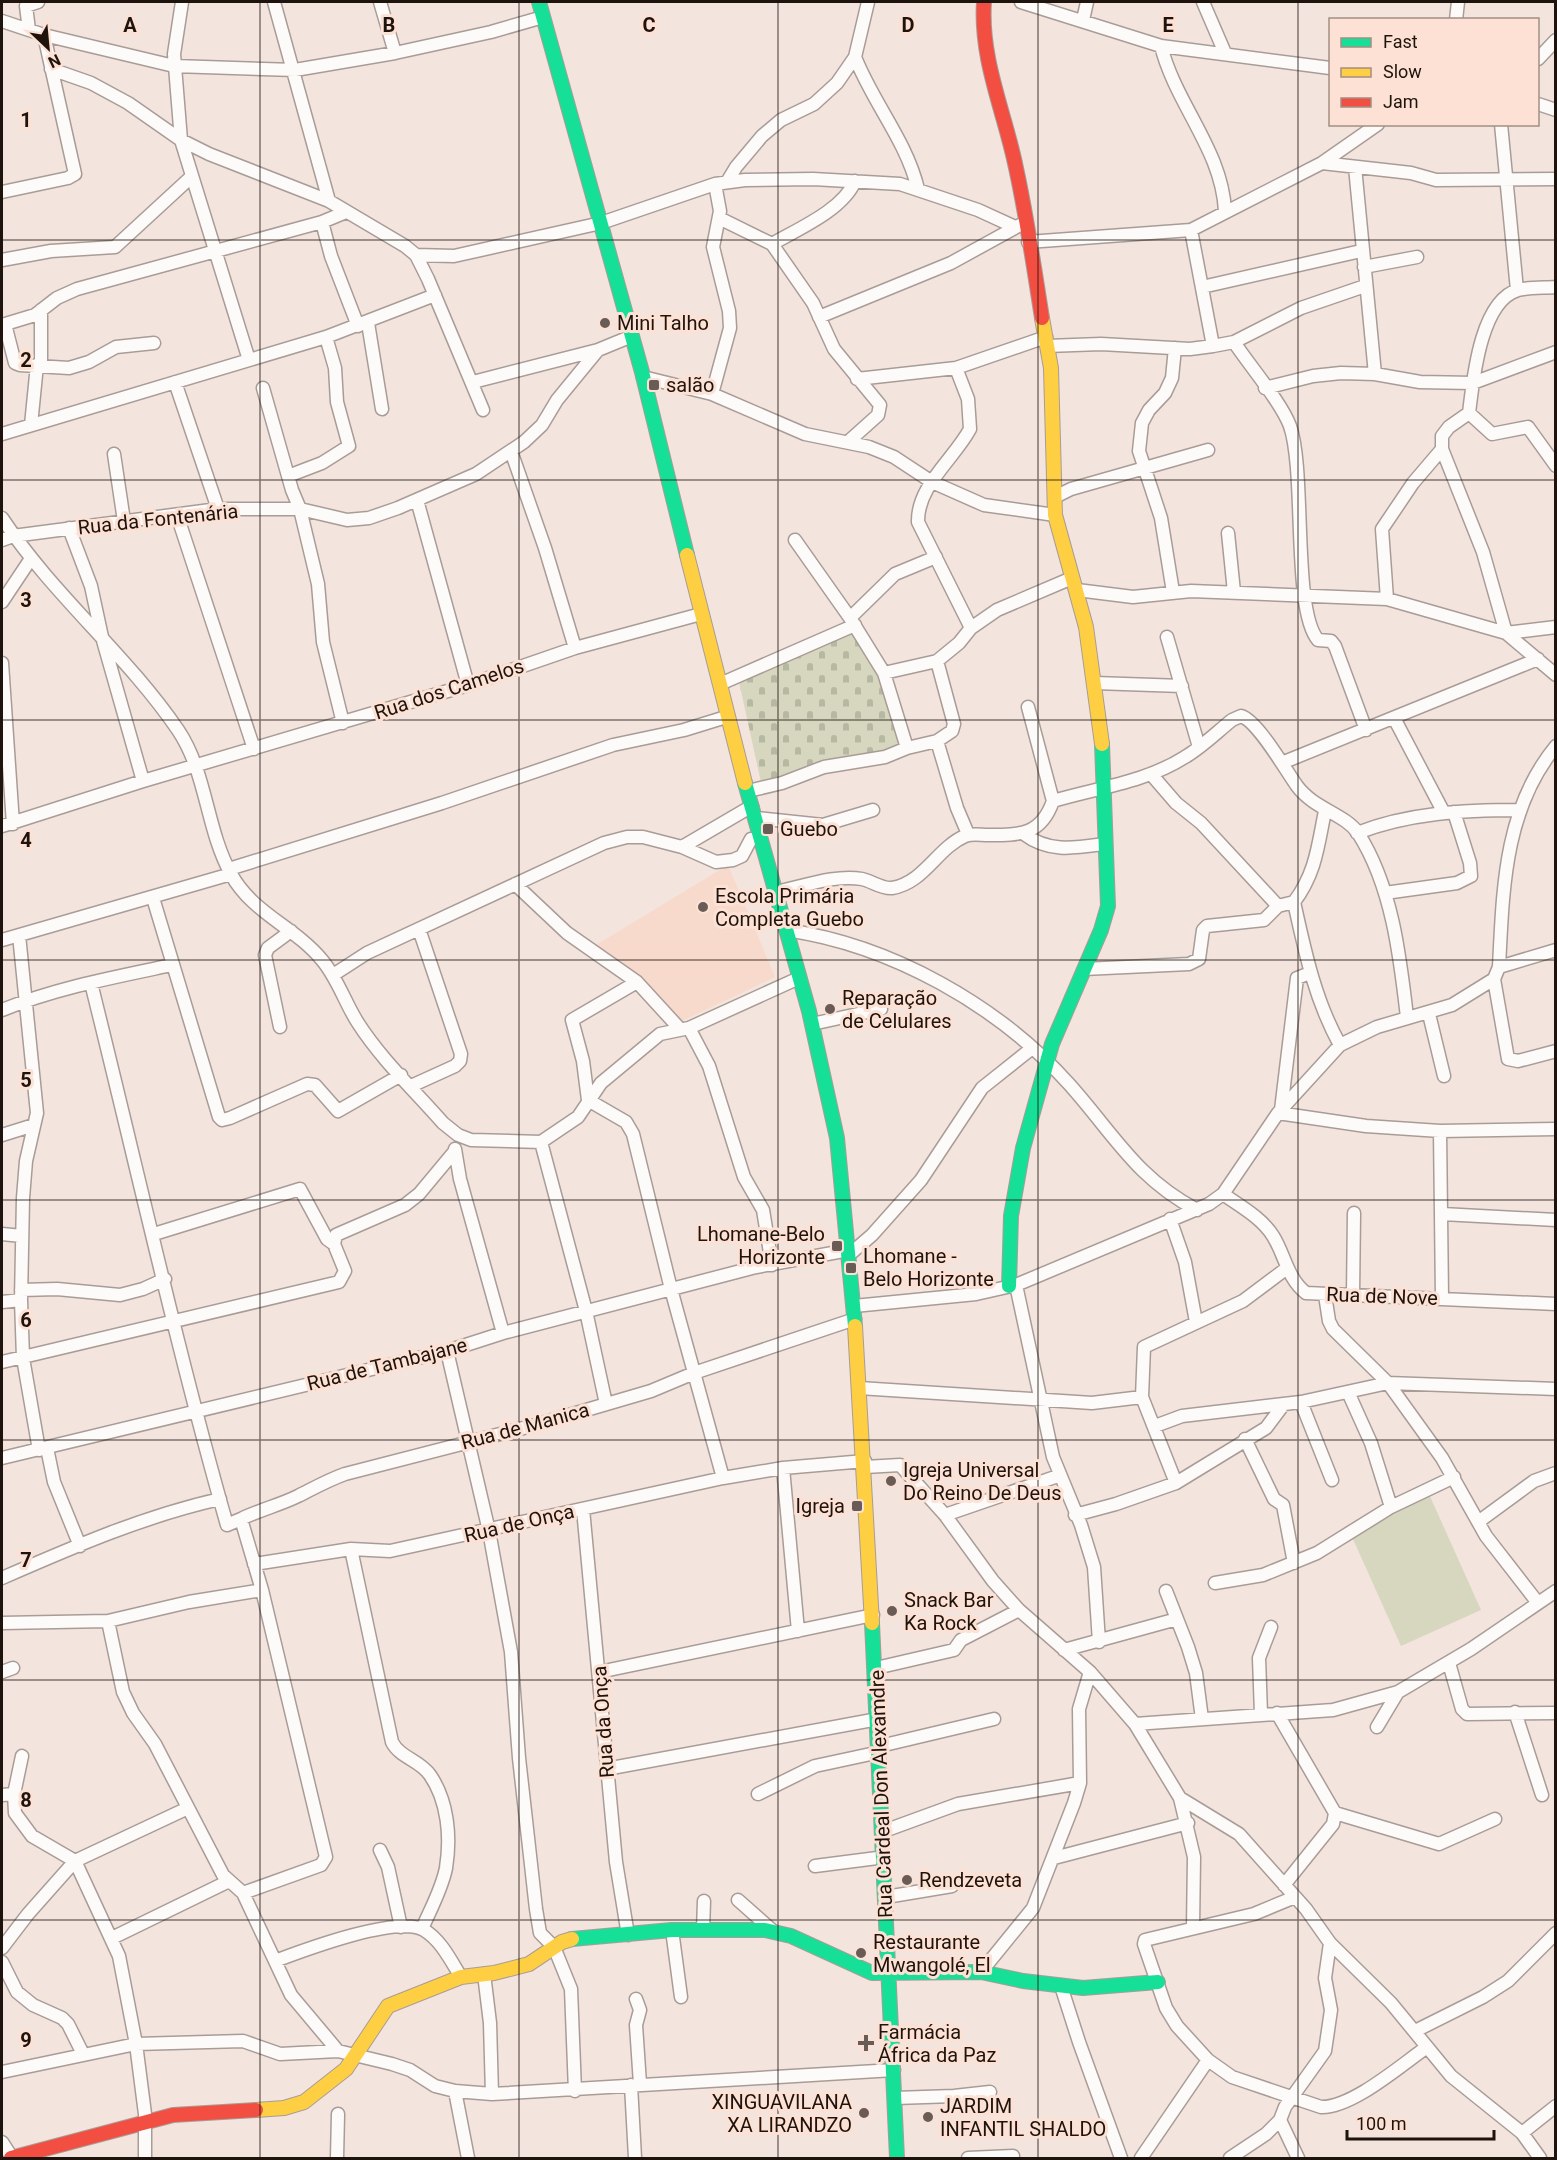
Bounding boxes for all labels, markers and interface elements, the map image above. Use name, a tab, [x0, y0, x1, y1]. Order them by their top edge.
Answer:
text: A	[123, 13, 137, 37]
text: B	[383, 13, 395, 37]
text: C	[642, 13, 656, 37]
text: D	[902, 13, 915, 37]
text: E	[1162, 13, 1174, 37]
north arrow	[18, 18, 78, 78]
legend	[1329, 18, 1539, 126]
text: Fast	[1383, 31, 1418, 52]
text: N	[45, 50, 64, 72]
text: Slow	[1383, 61, 1422, 82]
text: Jam	[1383, 91, 1419, 112]
text: 1	[20, 108, 32, 132]
place label: Mini Talho	[617, 311, 709, 335]
marker: Mini Talho	[598, 316, 612, 330]
text: 2	[20, 348, 32, 372]
place label: salão	[666, 373, 714, 397]
marker: salão	[647, 378, 661, 392]
street label: Rua da Fontenária	[77, 499, 239, 539]
text: 3	[20, 588, 32, 612]
street label: Rua dos Camelos	[371, 654, 527, 724]
place label: Guebo	[780, 817, 838, 841]
marker: Guebo	[761, 822, 775, 836]
text: 4	[20, 828, 32, 852]
place label: Escola Primária Completa Guebo	[715, 884, 864, 931]
marker: Escola Primária Completa Guebo	[696, 900, 710, 914]
place label: Reparação de Celulares	[842, 986, 952, 1033]
marker: Reparação de Celulares	[823, 1002, 837, 1016]
text: 5	[20, 1068, 32, 1092]
place label: Lhomane-Belo Horizonte	[697, 1222, 825, 1269]
marker: Lhomane-Belo Horizonte	[830, 1239, 844, 1253]
place label: Lhomane - Belo Horizonte	[863, 1244, 994, 1291]
marker: Lhomane - Belo Horizonte	[844, 1261, 858, 1275]
street label: Rua de Nove	[1326, 1282, 1438, 1310]
text: 6	[20, 1308, 32, 1332]
street label: Rua de Tambajane	[304, 1332, 470, 1396]
street label: Rua de Manica	[458, 1397, 592, 1455]
place label: Igreja Universal Do Reino De Deus	[903, 1458, 1061, 1505]
marker: Igreja Universal Do Reino De Deus	[884, 1474, 898, 1488]
place label: Igreja	[795, 1494, 845, 1518]
street label: Rua de Onça	[462, 1499, 576, 1547]
marker: Igreja	[850, 1499, 864, 1513]
text: 7	[20, 1548, 32, 1572]
place label: Snack Bar Ka Rock	[904, 1588, 994, 1635]
marker: Snack Bar Ka Rock	[885, 1604, 899, 1618]
street label: Rua da Onça	[587, 1665, 619, 1779]
street label: Rua Cardeal Don Alexamdre	[865, 1670, 897, 1918]
text: 8	[20, 1788, 32, 1812]
place label: Rendzeveta	[919, 1868, 1022, 1892]
marker: Rendzeveta	[900, 1873, 914, 1887]
place label: Restaurante Mwangolé, El	[873, 1930, 991, 1977]
marker: Restaurante Mwangolé, El	[854, 1946, 868, 1960]
place label: Farmácia África da Paz	[878, 2020, 996, 2067]
text: 9	[20, 2028, 32, 2052]
marker: Farmácia África da Paz	[859, 2036, 873, 2050]
place label: XINGUAVILANA XA LIRANDZO	[712, 2090, 852, 2137]
place label: JARDIM INFANTIL SHALDO	[940, 2094, 1106, 2141]
scale bar	[1347, 2103, 1494, 2141]
marker: XINGUAVILANA XA LIRANDZO	[857, 2106, 871, 2120]
marker: JARDIM INFANTIL SHALDO	[921, 2110, 935, 2124]
text: 100 m	[1356, 2113, 1407, 2134]

